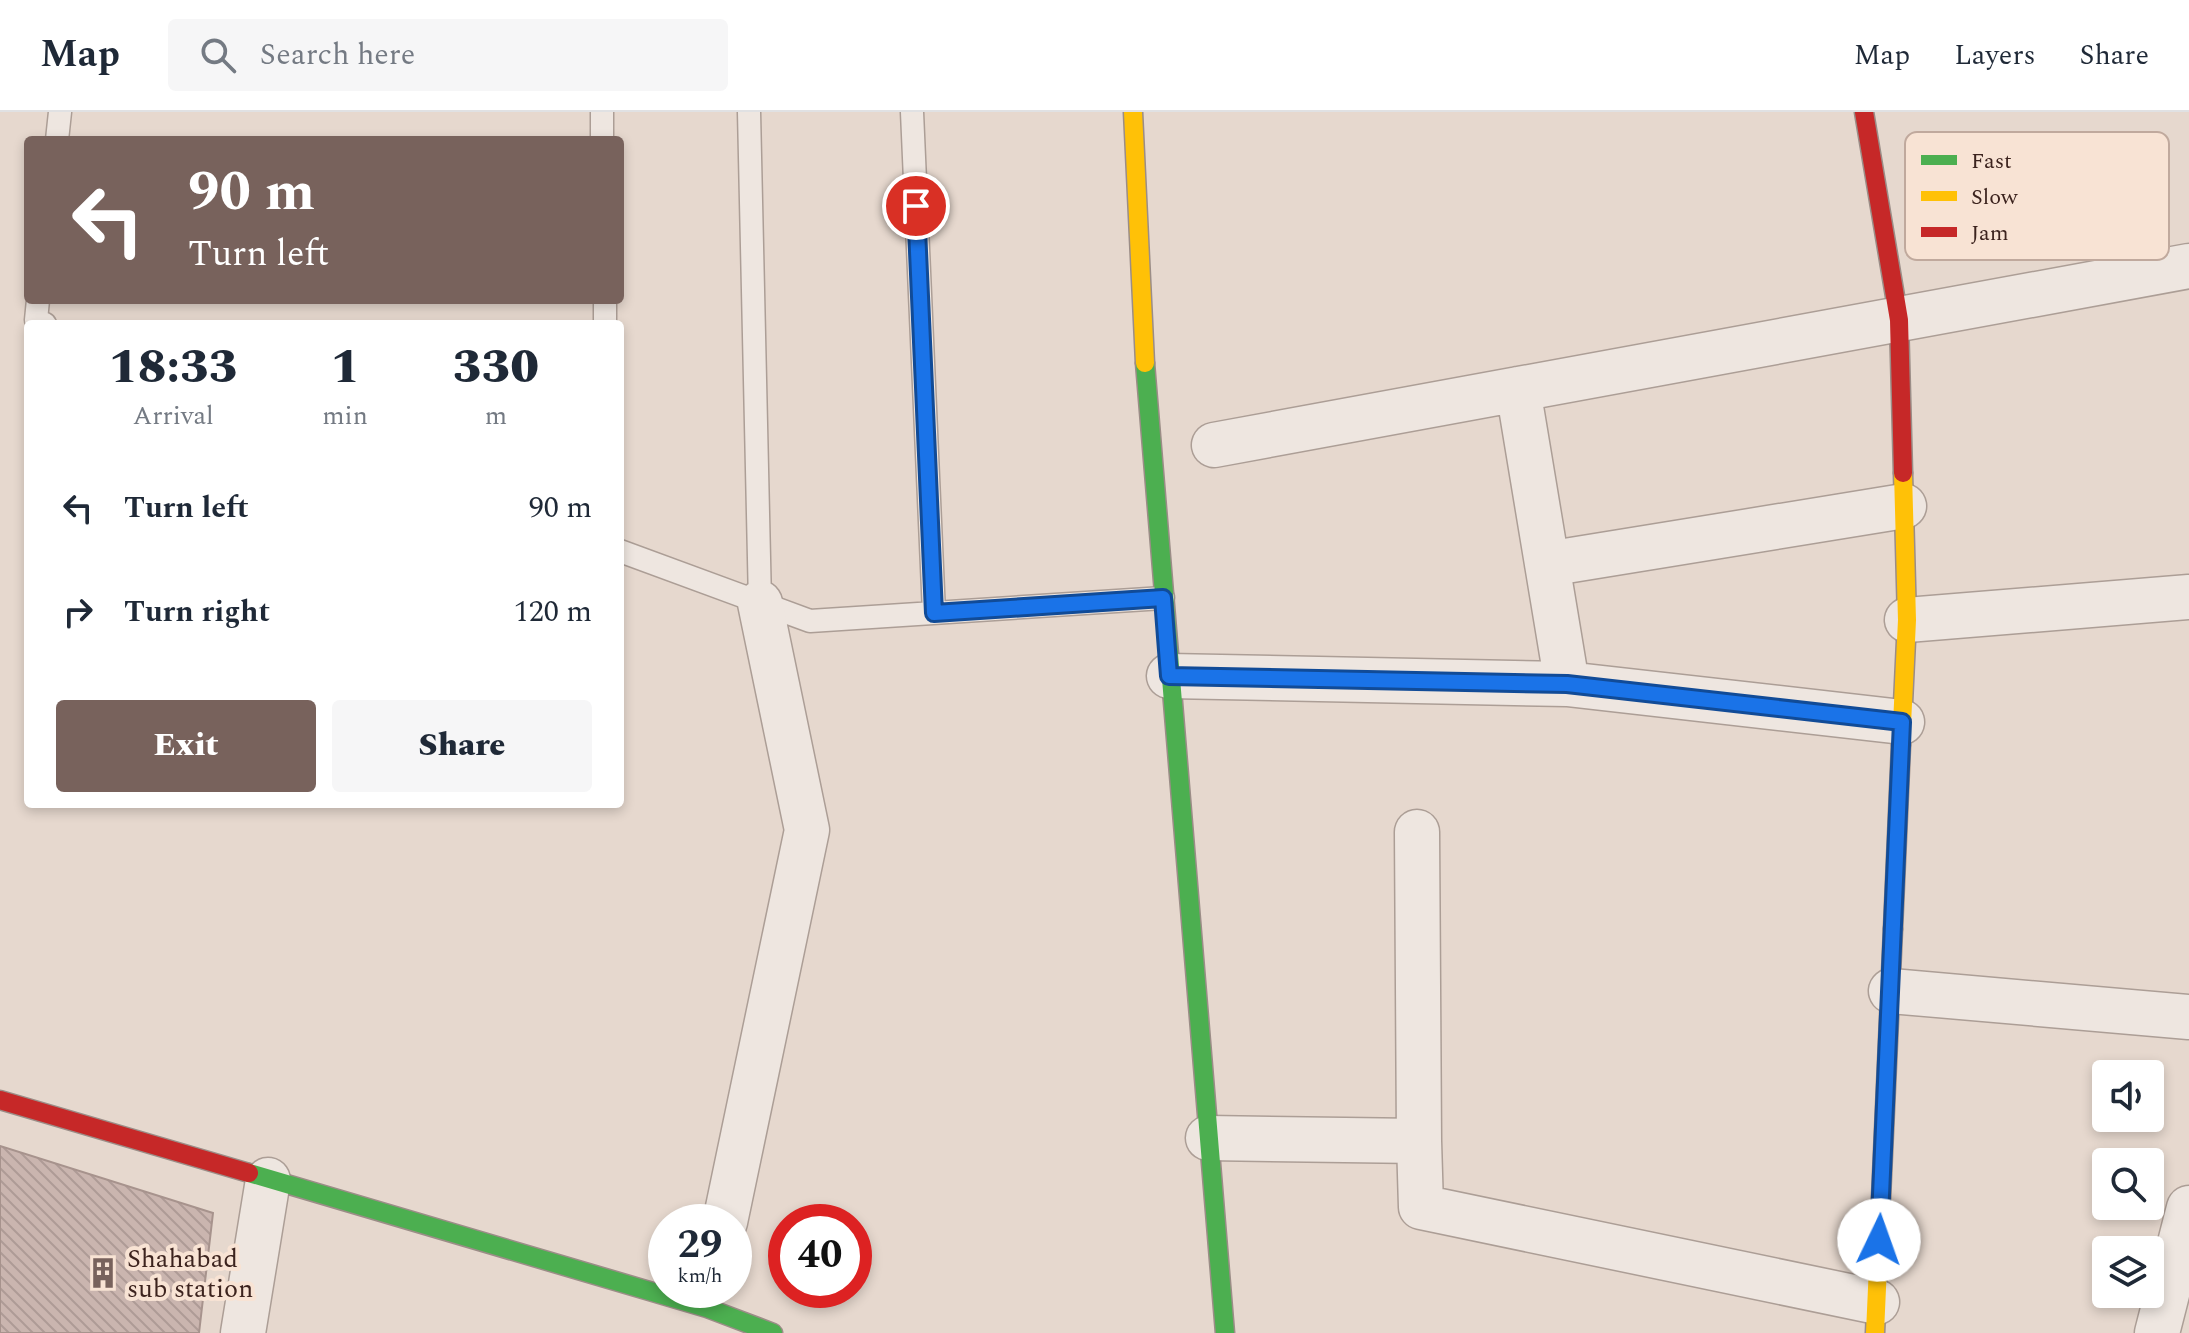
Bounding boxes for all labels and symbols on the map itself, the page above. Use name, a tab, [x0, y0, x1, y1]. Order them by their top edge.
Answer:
legend	[1905, 132, 2169, 260]
text: Fast	[1971, 145, 2012, 178]
pin	[882, 172, 950, 240]
text: Slow	[1971, 181, 2019, 214]
text: Jam	[1971, 217, 2009, 250]
position arrow	[1837, 1198, 1921, 1282]
speed limit sign: 40	[768, 1204, 872, 1308]
place label: Shahabad sub station	[127, 1239, 253, 1309]
building icon: Shahabad sub station	[86, 1256, 120, 1290]

